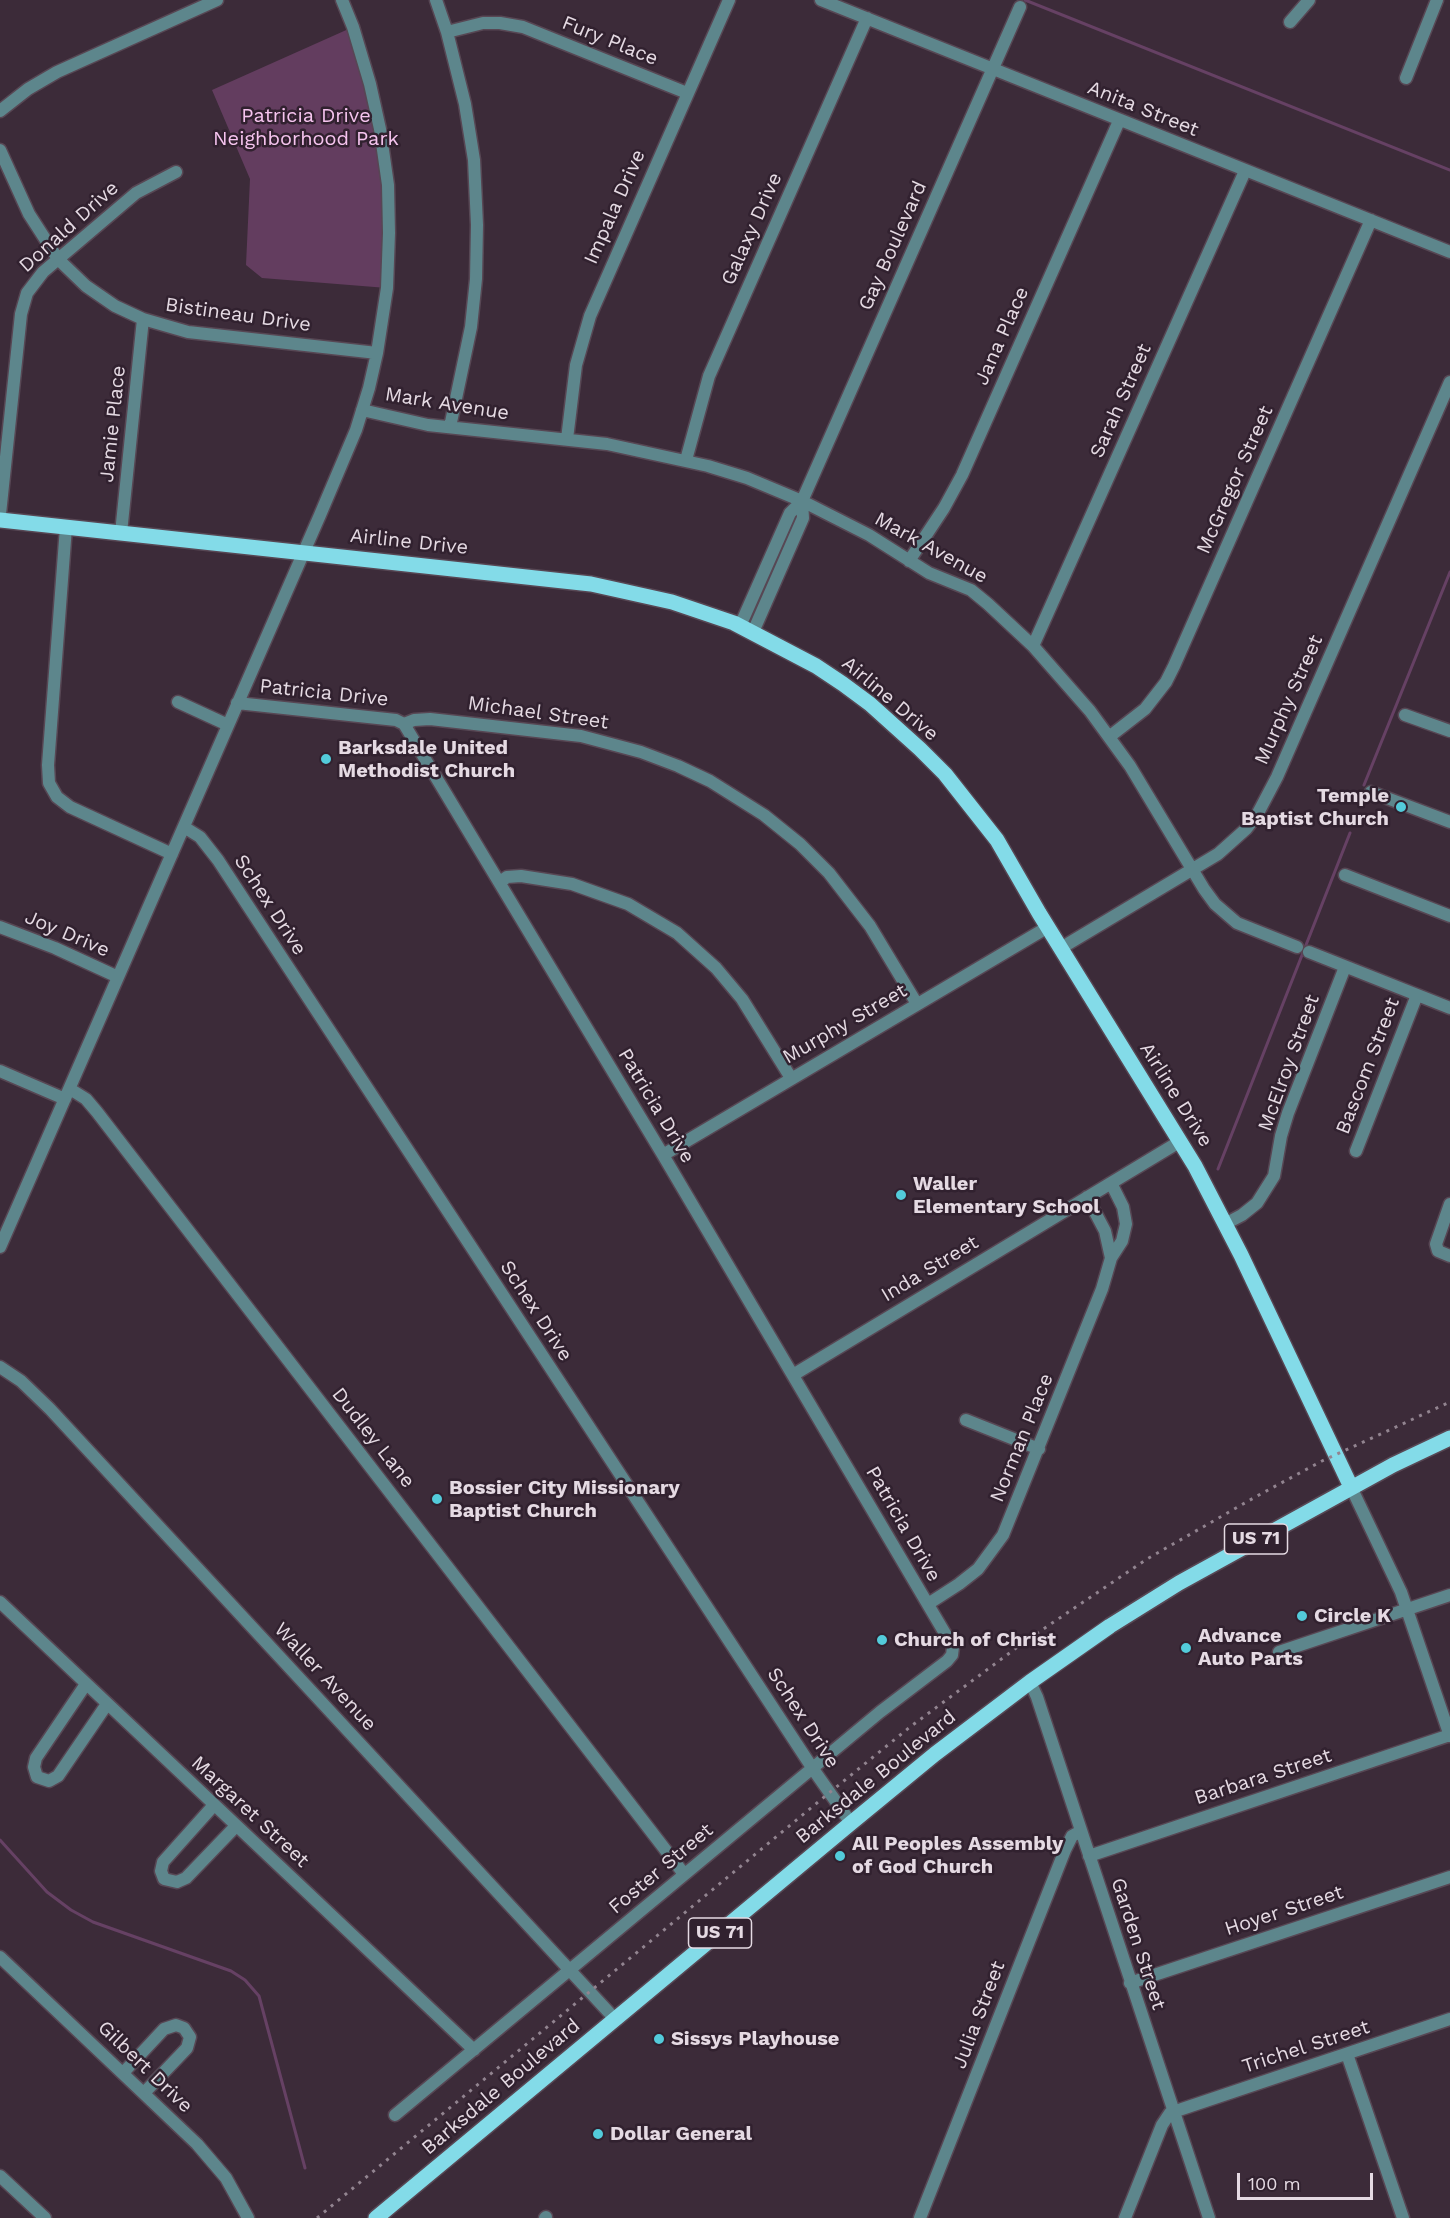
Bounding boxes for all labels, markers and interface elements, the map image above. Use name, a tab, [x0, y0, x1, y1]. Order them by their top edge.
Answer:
street label: Fury Place	[559, 11, 661, 71]
street label: Anita Street	[1084, 76, 1202, 142]
park label: Patricia Drive Neighborhood Park	[213, 104, 399, 151]
street label: Impala Drive	[579, 146, 651, 268]
street label: Galaxy Drive	[716, 169, 788, 289]
street label: Donald Drive	[14, 176, 124, 278]
street label: Gay Boulevard	[854, 178, 932, 314]
street label: Jana Place	[970, 283, 1034, 389]
street label: Bistineau Drive	[164, 293, 312, 337]
street label: Sarah Street	[1085, 340, 1157, 462]
street label: Jamie Place	[95, 364, 131, 484]
street label: Mark Avenue	[383, 382, 511, 426]
street label: McGregor Street	[1192, 402, 1278, 558]
street label: Mark Avenue	[870, 507, 992, 589]
street label: Airline Drive	[349, 524, 469, 560]
street label: Murphy Street	[1250, 631, 1328, 769]
street label: Airline Drive	[837, 652, 943, 746]
street label: Patricia Drive	[258, 674, 390, 712]
street label: Michael Street	[466, 691, 610, 735]
place label: Barksdale United Methodist Church	[338, 736, 515, 783]
marker: Barksdale United Methodist Church	[319, 752, 333, 766]
place label: Temple Baptist Church	[1241, 784, 1389, 831]
marker: Temple Baptist Church	[1394, 800, 1408, 814]
street label: Schex Drive	[229, 850, 311, 960]
street label: Joy Drive	[21, 905, 113, 963]
street label: Murphy Street	[779, 979, 911, 1069]
street label: McElroy Street	[1253, 991, 1325, 1135]
street label: Bascom Street	[1331, 994, 1405, 1138]
street label: Airline Drive	[1134, 1038, 1218, 1152]
street label: Patricia Drive	[612, 1044, 700, 1168]
place label: Waller Elementary School	[913, 1172, 1100, 1219]
marker: Waller Elementary School	[894, 1188, 908, 1202]
street label: Inda Street	[877, 1231, 983, 1307]
street label: Schex Drive	[495, 1256, 577, 1366]
street label: Norman Place	[985, 1370, 1059, 1506]
street label: Dudley Lane	[326, 1383, 420, 1493]
street label: Patricia Drive	[860, 1462, 946, 1586]
place label: Bossier City Missionary Baptist Church	[449, 1476, 680, 1523]
marker: Bossier City Missionary Baptist Church	[430, 1492, 444, 1506]
road number: US 71	[1224, 1524, 1288, 1554]
place label: Circle K	[1314, 1604, 1391, 1628]
marker: Circle K	[1295, 1609, 1309, 1623]
street label: Waller Avenue	[269, 1618, 381, 1736]
place label: Advance Auto Parts	[1198, 1624, 1303, 1671]
place label: Church of Christ	[894, 1628, 1056, 1652]
marker: Church of Christ	[875, 1633, 889, 1647]
marker: Advance Auto Parts	[1179, 1641, 1193, 1655]
street label: Schex Drive	[762, 1663, 844, 1773]
street label: Barksdale Boulevard	[791, 1705, 961, 1849]
street label: Barbara Street	[1191, 1744, 1335, 1810]
street label: Margaret Street	[186, 1751, 314, 1873]
street label: Foster Street	[604, 1818, 718, 1920]
place label: All Peoples Assembly of God Church	[852, 1832, 1063, 1879]
marker: All Peoples Assembly of God Church	[833, 1849, 847, 1863]
street label: Garden Street	[1105, 1875, 1171, 2013]
street label: Hoyer Street	[1222, 1881, 1346, 1941]
road number: US 71	[688, 1918, 752, 1948]
street label: Julia Street	[948, 1958, 1010, 2072]
street label: Barksdale Boulevard	[417, 2014, 585, 2160]
street label: Trichel Street	[1239, 2015, 1373, 2079]
street label: Gilbert Drive	[93, 2016, 197, 2118]
place label: Sissys Playhouse	[671, 2027, 839, 2051]
marker: Sissys Playhouse	[652, 2032, 666, 2046]
place label: Dollar General	[610, 2122, 752, 2146]
marker: Dollar General	[591, 2127, 605, 2141]
scale bar	[1240, 2161, 1376, 2199]
text: 100 m	[1248, 2173, 1301, 2194]

